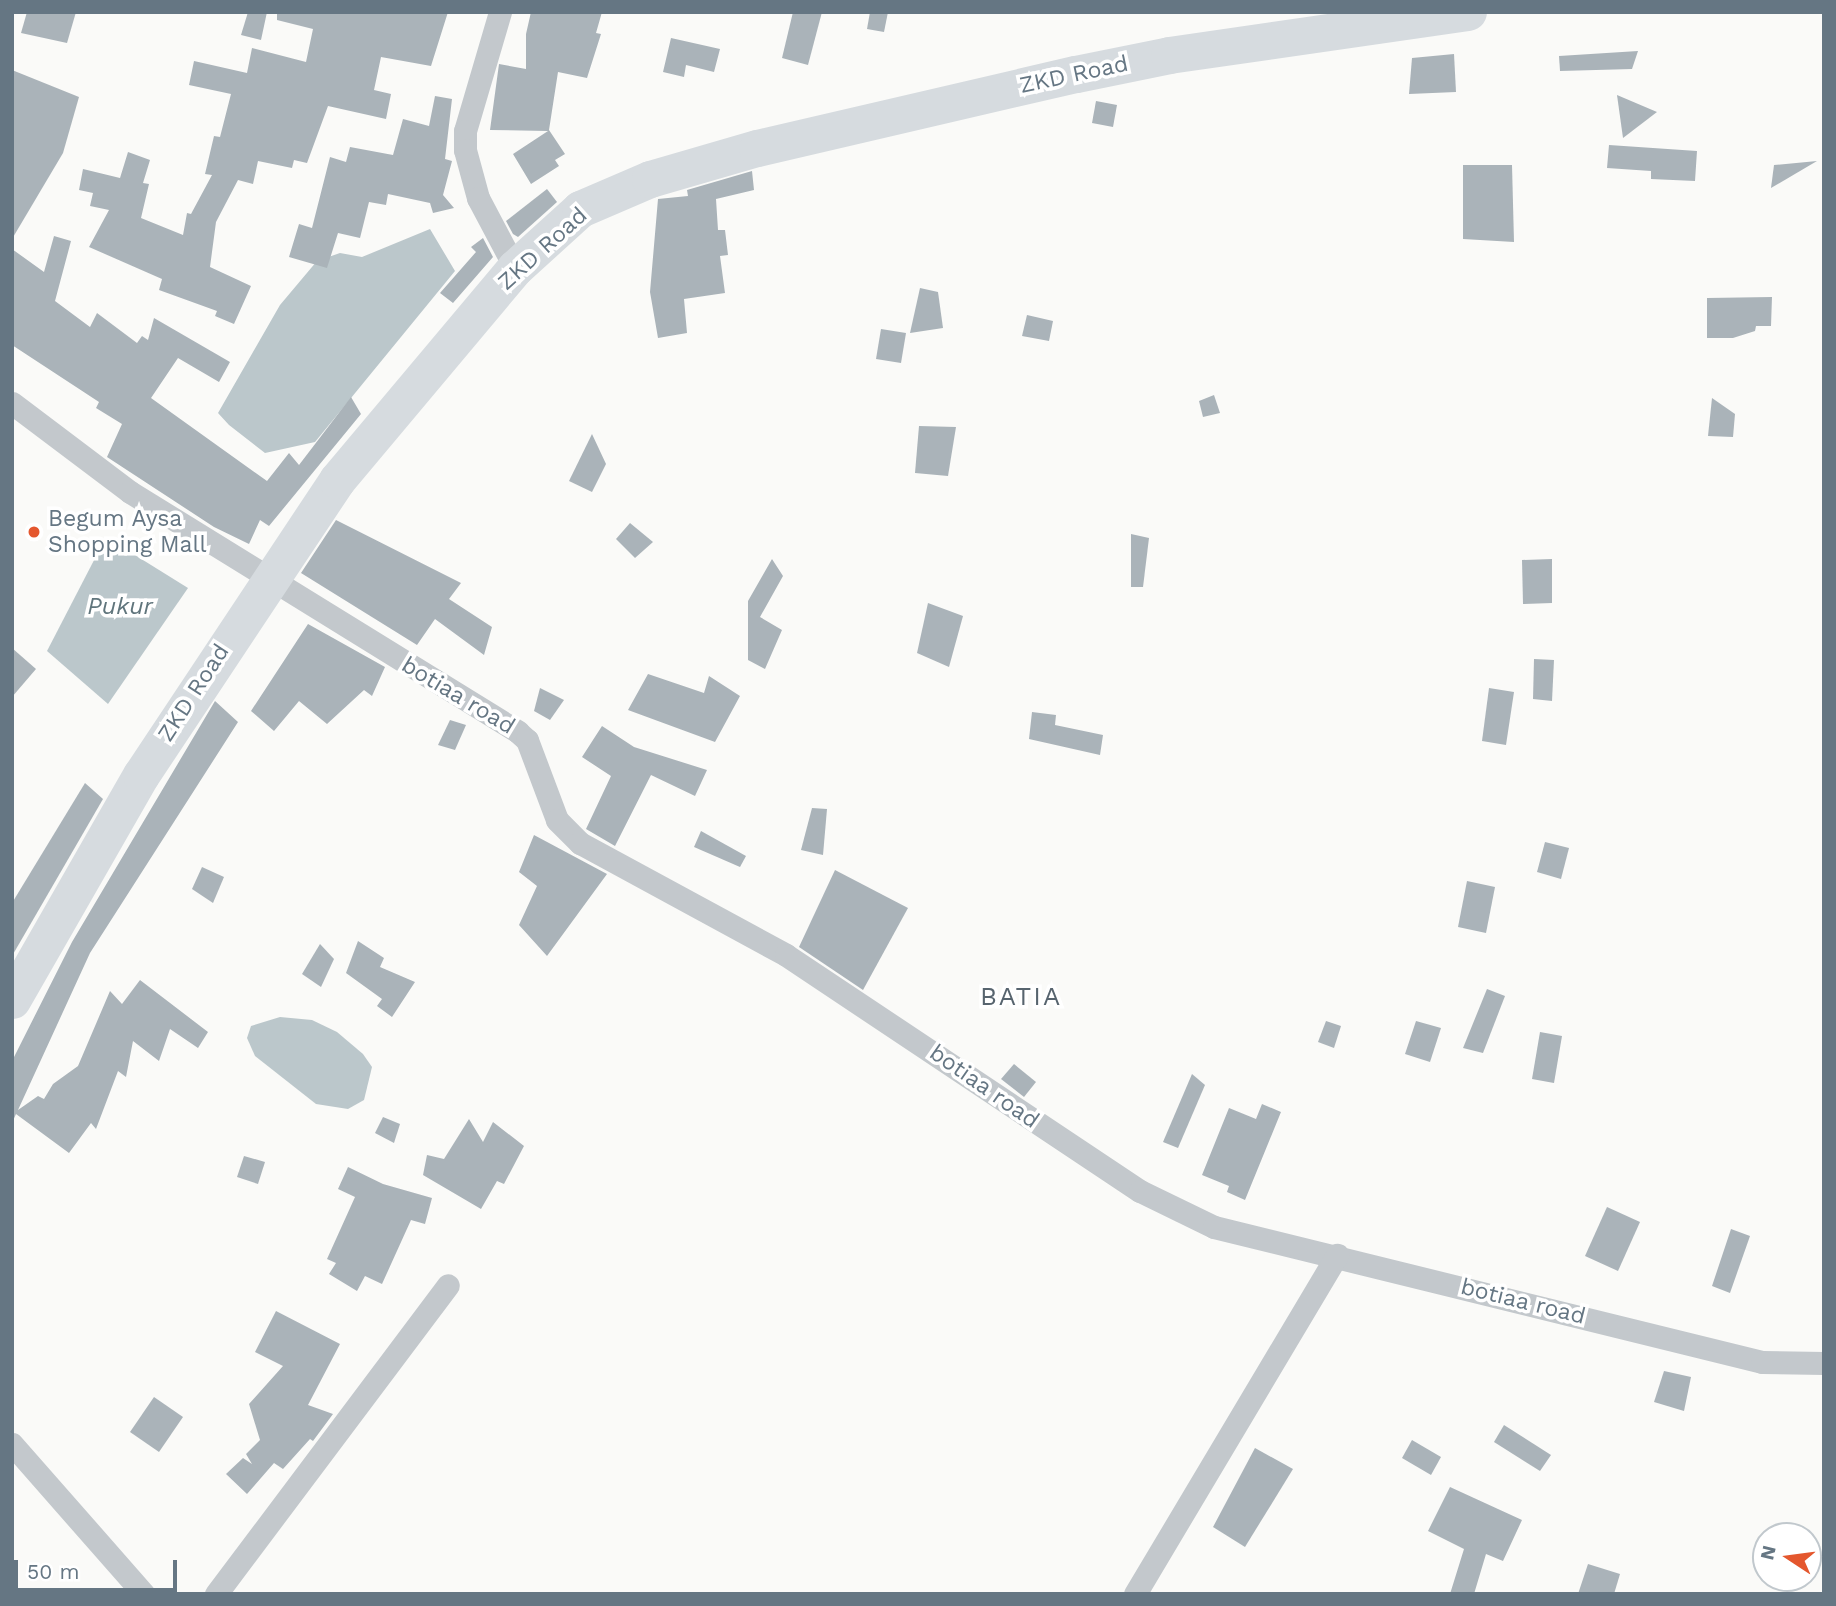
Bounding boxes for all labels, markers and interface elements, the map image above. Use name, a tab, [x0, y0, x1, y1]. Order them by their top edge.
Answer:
street label: ZKD Road	[1017, 50, 1131, 100]
street label: ZKD Road	[493, 202, 593, 296]
place label: Begum Aysa Shopping Mall	[48, 505, 207, 559]
marker: Begum Aysa Shopping Mall	[26, 524, 42, 540]
water label: Pukur	[87, 593, 153, 621]
street label: ZKD Road	[152, 639, 236, 747]
street label: botiaa road	[396, 651, 520, 741]
district label: BATIA	[981, 981, 1061, 1013]
street label: botiaa road	[924, 1039, 1044, 1135]
street label: botiaa road	[1458, 1273, 1588, 1331]
north arrow	[1752, 1522, 1822, 1592]
text: N	[1755, 1543, 1781, 1562]
scale bar	[18, 1546, 180, 1590]
text: 50 m	[27, 1559, 79, 1584]

